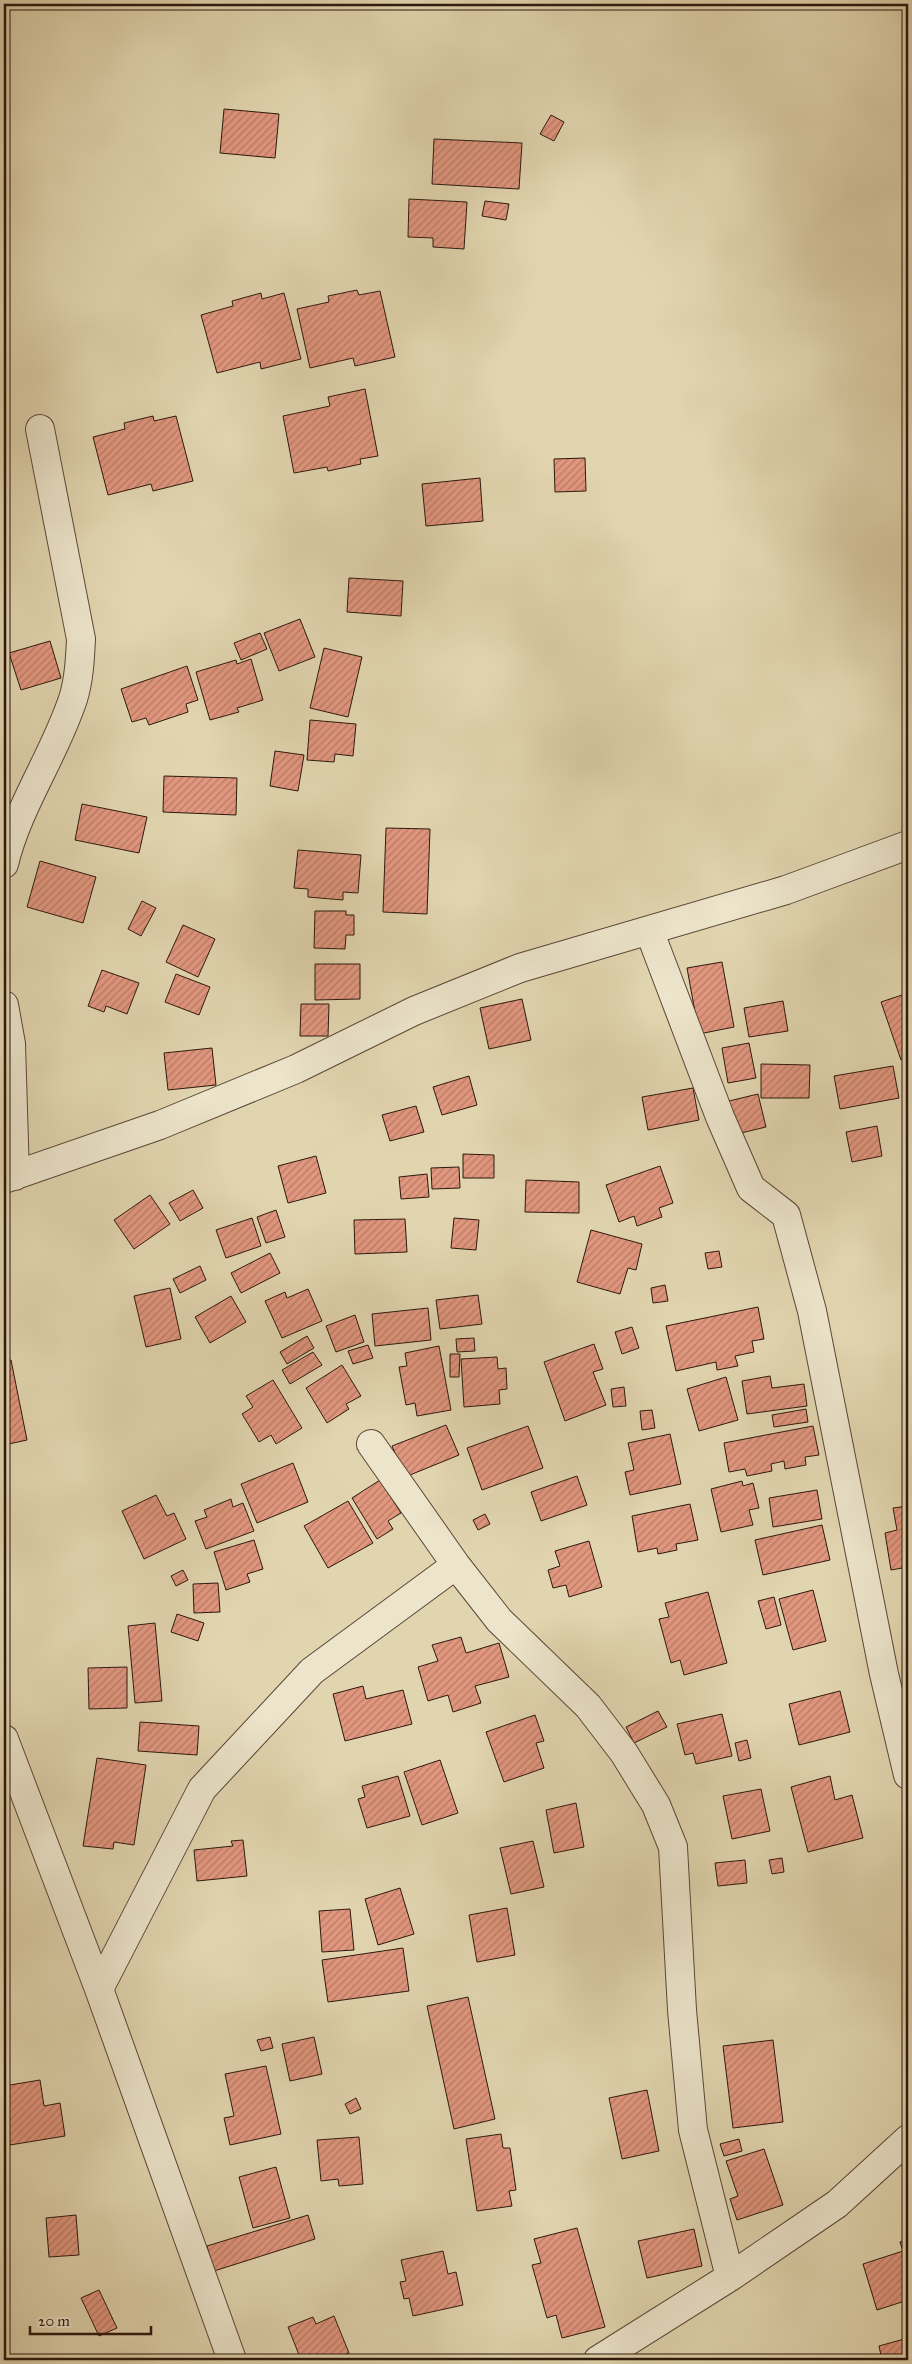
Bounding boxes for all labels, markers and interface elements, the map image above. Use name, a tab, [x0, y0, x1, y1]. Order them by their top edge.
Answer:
scale bar	[30, 2304, 151, 2336]
text: 20 m	[38, 2312, 70, 2330]

